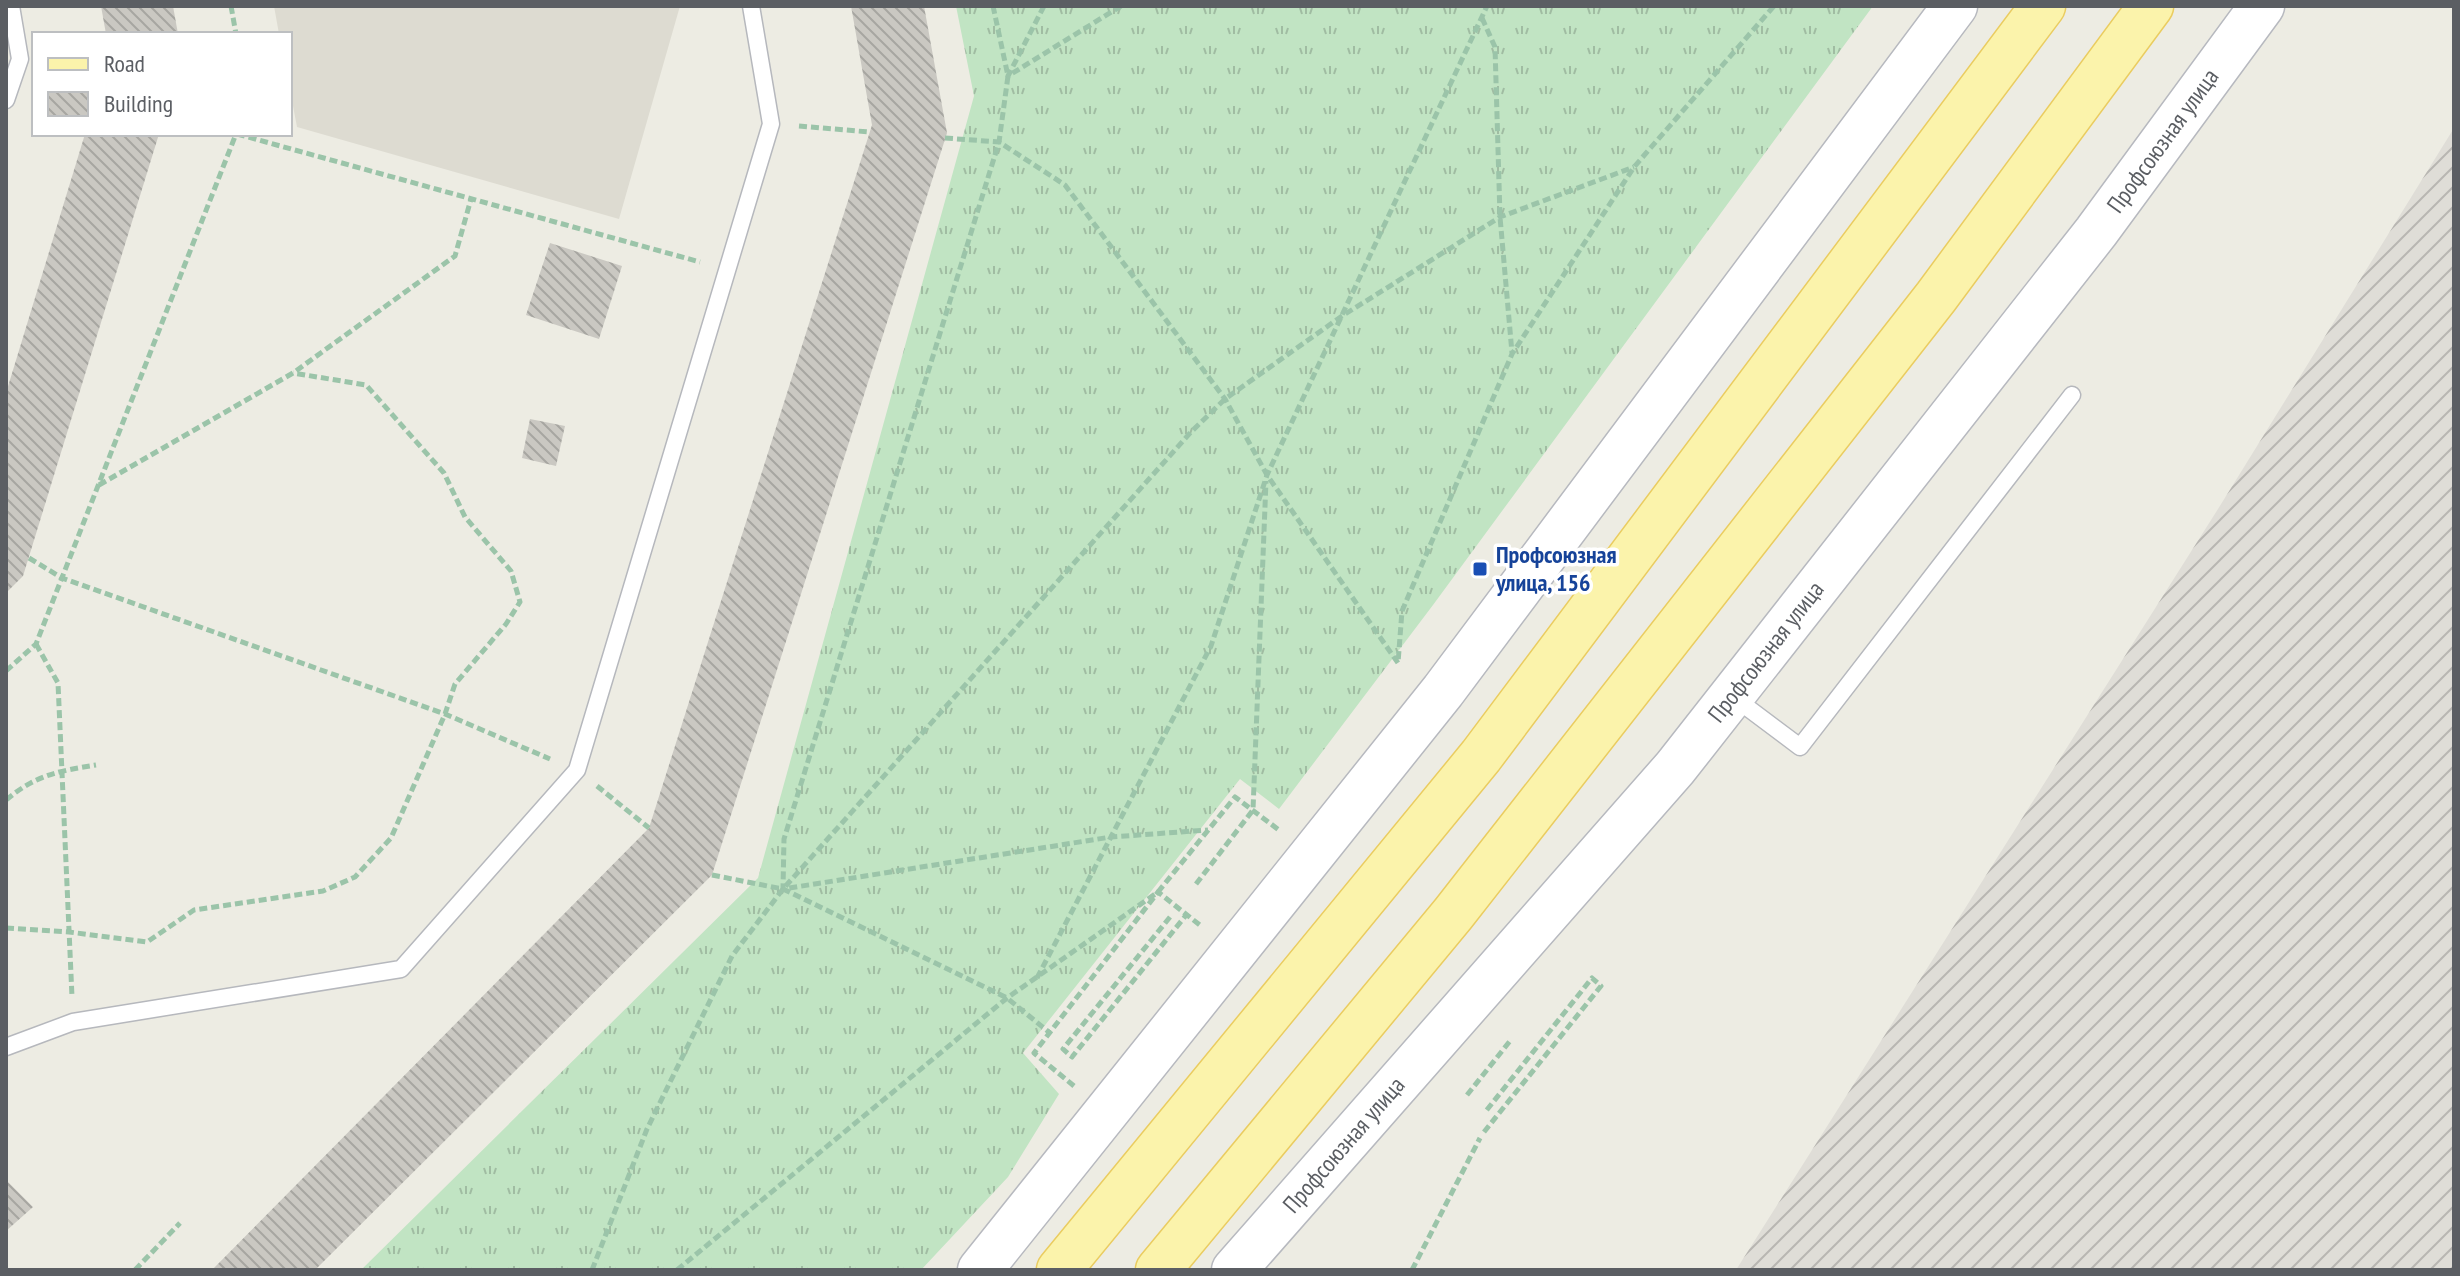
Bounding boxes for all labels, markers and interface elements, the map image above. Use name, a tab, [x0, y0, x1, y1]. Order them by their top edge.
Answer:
legend	[32, 32, 292, 136]
text: Road	[104, 48, 145, 79]
street label: Профсоюзная улица	[2100, 62, 2225, 219]
text: Building	[104, 88, 173, 119]
place label: Профсоюзная улица, 156	[1495, 539, 1617, 598]
marker: Профсоюзная улица, 156	[1471, 560, 1489, 578]
street label: Профсоюзная улица	[1701, 575, 1830, 729]
street label: Профсоюзная улица	[1276, 1070, 1411, 1219]

